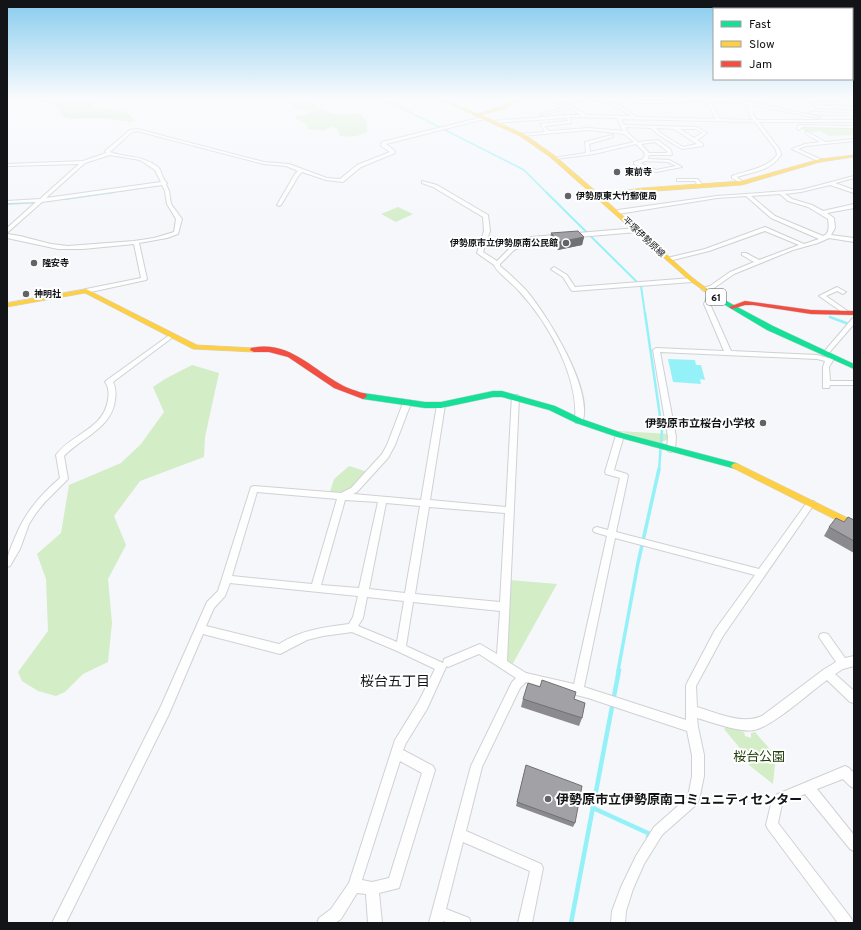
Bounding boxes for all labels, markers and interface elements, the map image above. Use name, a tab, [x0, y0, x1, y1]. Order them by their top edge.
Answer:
legend	[713, 8, 853, 80]
text: Fast	[749, 17, 771, 33]
text: Slow	[749, 37, 775, 53]
text: Jam	[749, 57, 772, 73]
marker: 東前寺	[612, 167, 622, 177]
place label: 東前寺	[625, 167, 652, 178]
marker: 伊勢原東大竹郵便局	[563, 191, 573, 201]
place label: 伊勢原東大竹郵便局	[575, 191, 657, 202]
street label: 平塚伊勢原線	[620, 215, 668, 260]
place label: 伊勢原市立伊勢原南公民館	[449, 238, 558, 249]
marker: 伊勢原市立伊勢原南公民館	[561, 238, 571, 248]
marker: 隆安寺	[29, 258, 39, 268]
place label: 隆安寺	[42, 258, 69, 269]
place label: 神明社	[34, 288, 61, 300]
marker: 神明社	[21, 289, 31, 299]
road number: 61	[706, 289, 726, 305]
place label: 伊勢原市立桜台小学校	[645, 417, 755, 431]
marker: 伊勢原市立桜台小学校	[758, 418, 768, 428]
district label: 桜台五丁目	[360, 673, 430, 691]
park label: 桜台公園	[733, 750, 785, 766]
place label: 伊勢原市立伊勢原南コミュニティセンター	[556, 792, 802, 809]
marker: 伊勢原市立伊勢原南コミュニティセンター	[543, 794, 553, 804]

